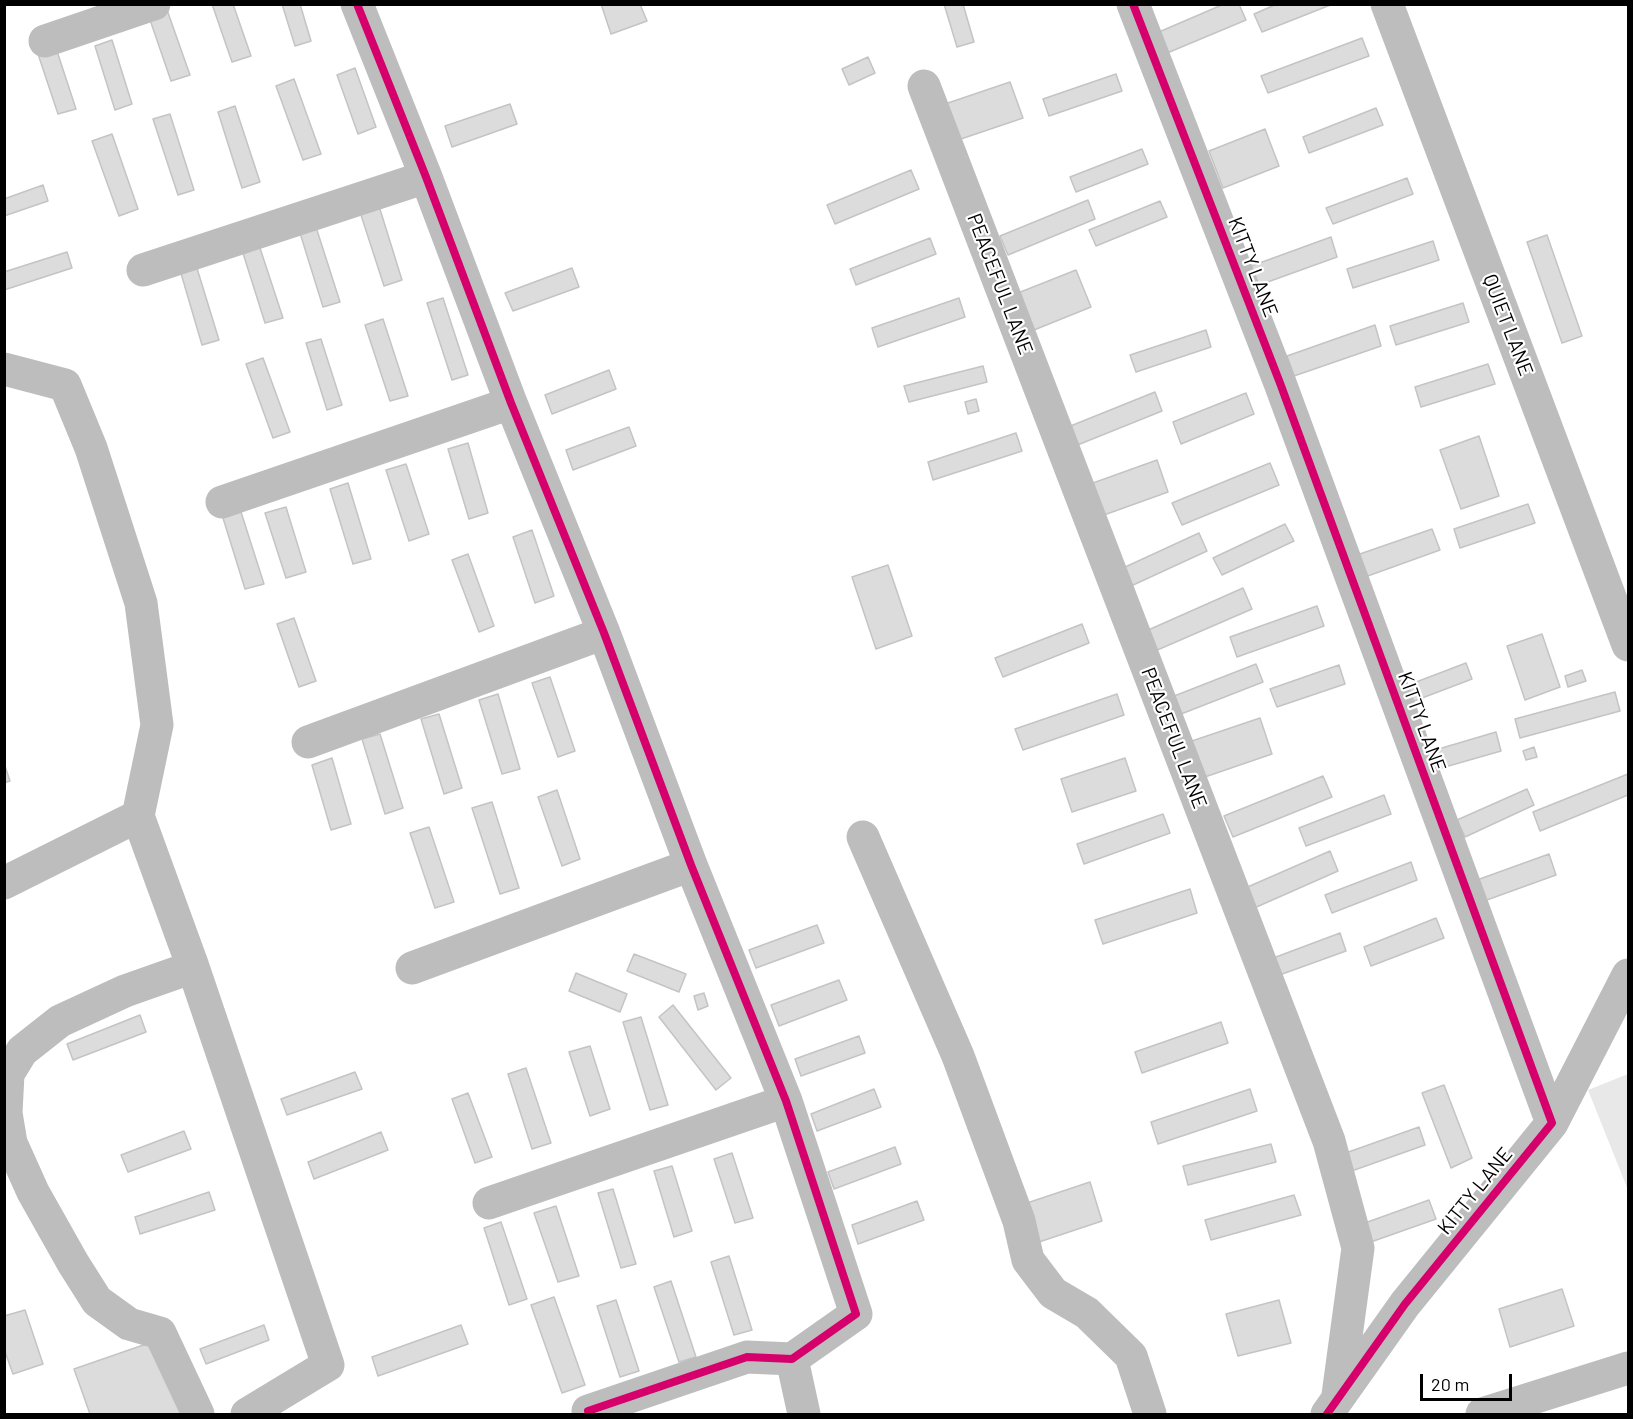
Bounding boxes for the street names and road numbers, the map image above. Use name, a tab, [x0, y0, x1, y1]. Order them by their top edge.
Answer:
street label: PEACEFUL LANE	[962, 210, 1038, 358]
street label: KITTY LANE	[1223, 214, 1283, 320]
street label: QUIET LANE	[1478, 271, 1538, 379]
street label: PEACEFUL LANE	[1136, 664, 1212, 812]
street label: KITTY LANE	[1393, 668, 1451, 776]
street label: KITTY LANE	[1433, 1143, 1517, 1239]

